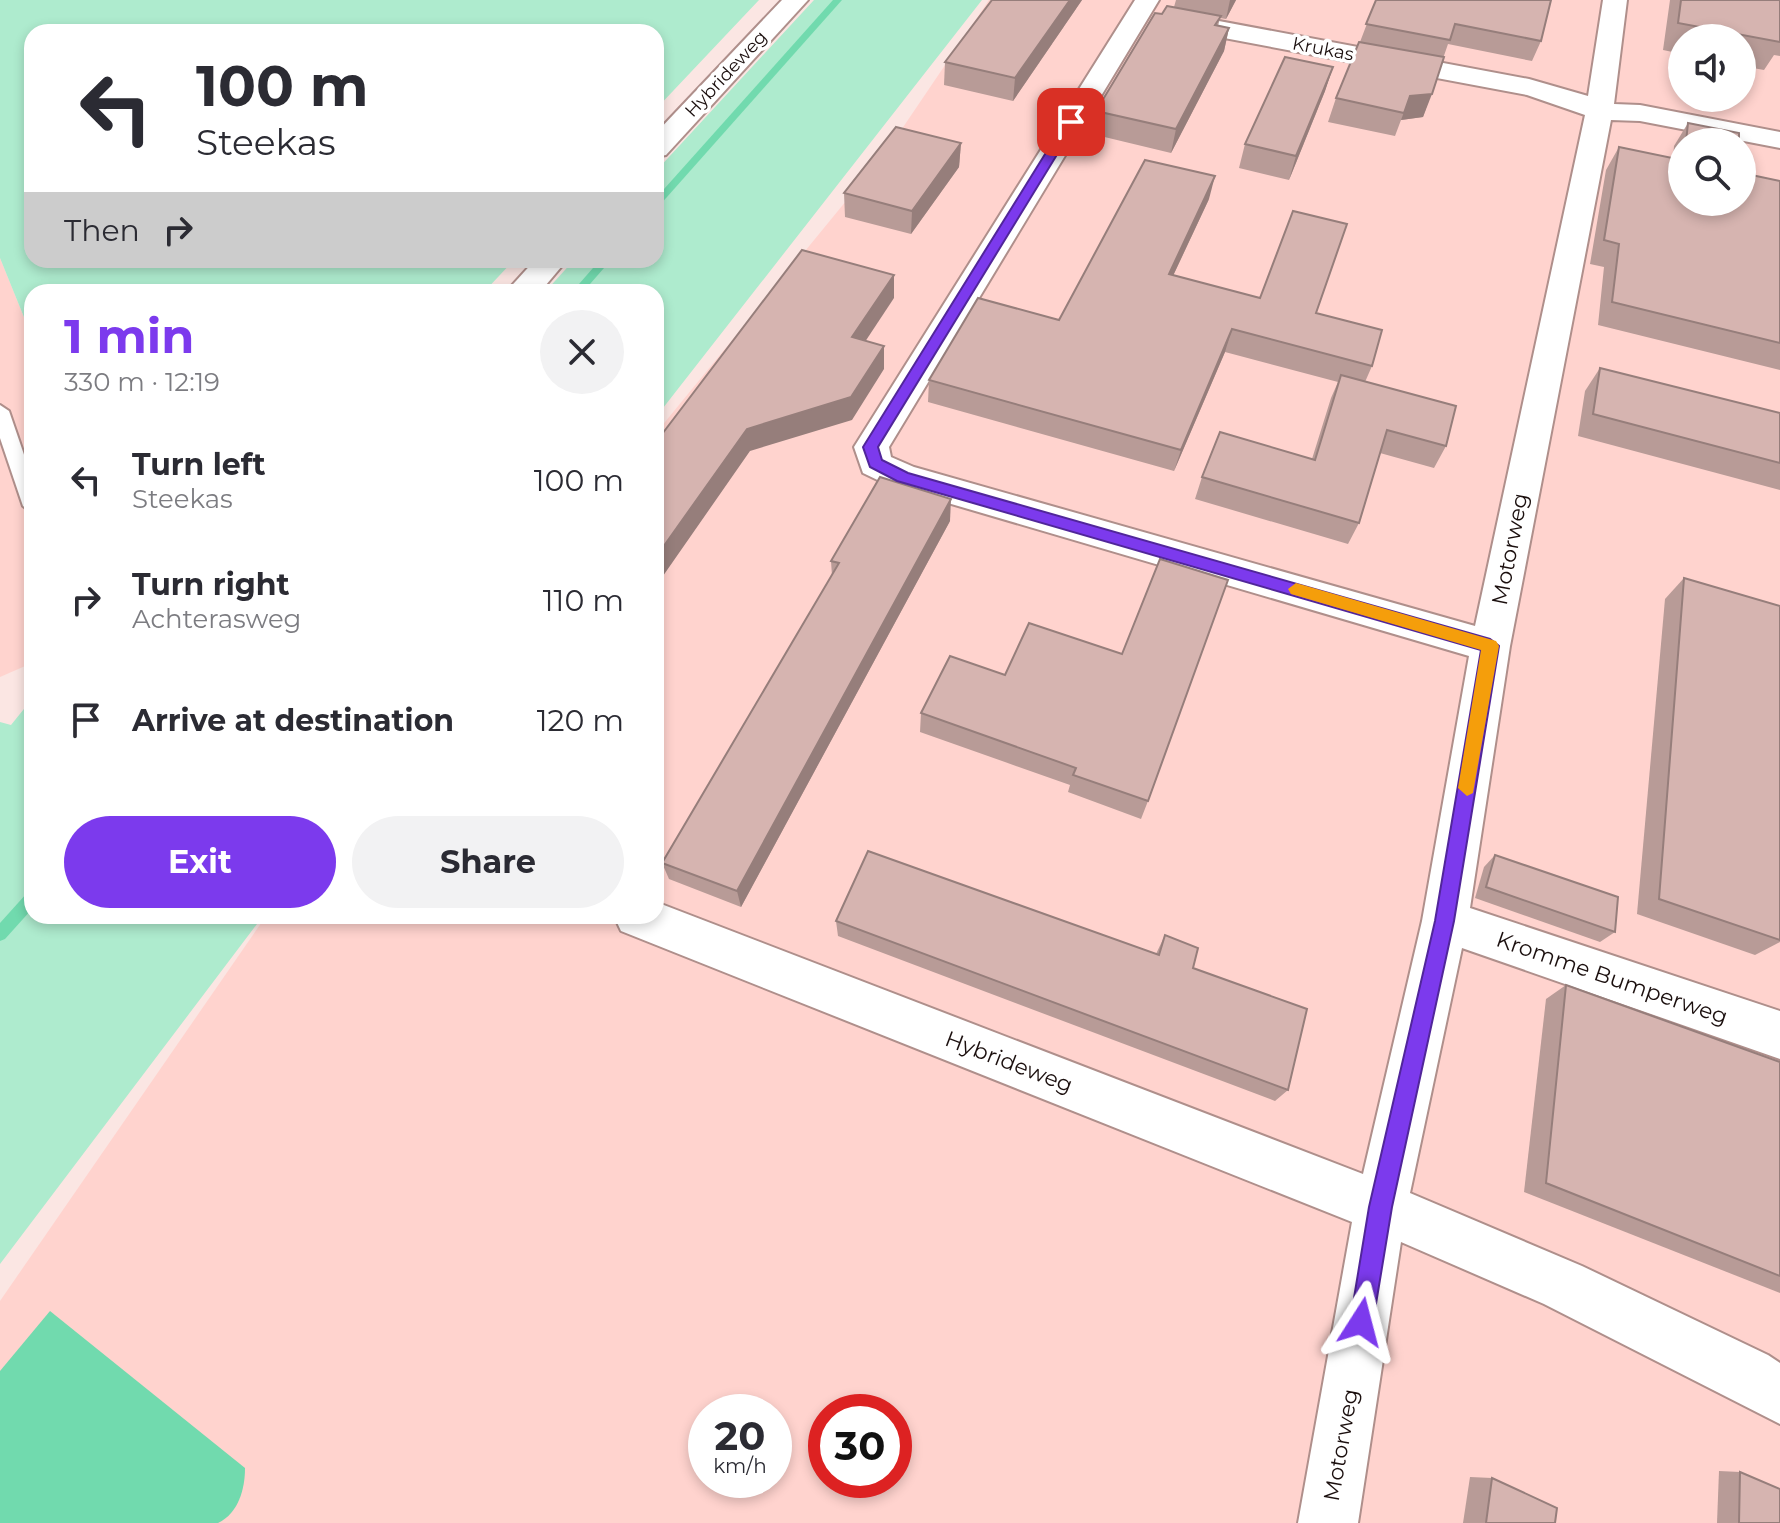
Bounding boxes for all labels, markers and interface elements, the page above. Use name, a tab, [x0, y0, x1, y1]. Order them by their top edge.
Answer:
map controls	[1668, 24, 1756, 216]
button: sound	[1668, 24, 1756, 112]
street label: Hybrideweg	[680, 26, 772, 122]
street label: Krukas	[1291, 32, 1356, 66]
text: 100 m	[196, 52, 369, 120]
icon: left	[64, 56, 168, 160]
pin	[1037, 88, 1105, 156]
icon: arrive	[1049, 100, 1093, 144]
text: Steekas	[196, 120, 336, 164]
button: search	[1668, 128, 1756, 216]
icon: right	[156, 208, 200, 252]
text: Then	[64, 212, 140, 249]
text: 1 min	[64, 307, 194, 365]
button: close	[540, 310, 624, 394]
text: 330 m · 12:19	[64, 366, 220, 398]
text: Turn left	[132, 446, 265, 483]
icon: left	[64, 458, 108, 502]
text: 100 m	[534, 462, 624, 499]
text: Steekas	[132, 483, 233, 515]
street label: Motorweg	[1486, 491, 1534, 607]
text: Turn right	[132, 566, 289, 603]
icon: right	[64, 578, 108, 622]
text: 110 m	[543, 582, 624, 619]
text: Achterasweg	[132, 603, 301, 635]
icon: arrive	[64, 698, 108, 742]
text: Arrive at destination	[132, 702, 454, 739]
text: 120 m	[537, 702, 624, 739]
button: Exit	[64, 816, 336, 908]
button: Share	[352, 816, 624, 908]
street label: Kromme Bumperweg	[1493, 926, 1731, 1030]
street label: Hybrideweg	[941, 1025, 1077, 1099]
position arrow	[1319, 1280, 1403, 1364]
street label: Motorweg	[1318, 1387, 1364, 1503]
speed limit sign: 30	[808, 1394, 912, 1498]
text: 20	[715, 1411, 765, 1460]
text: km/h	[713, 1454, 767, 1478]

